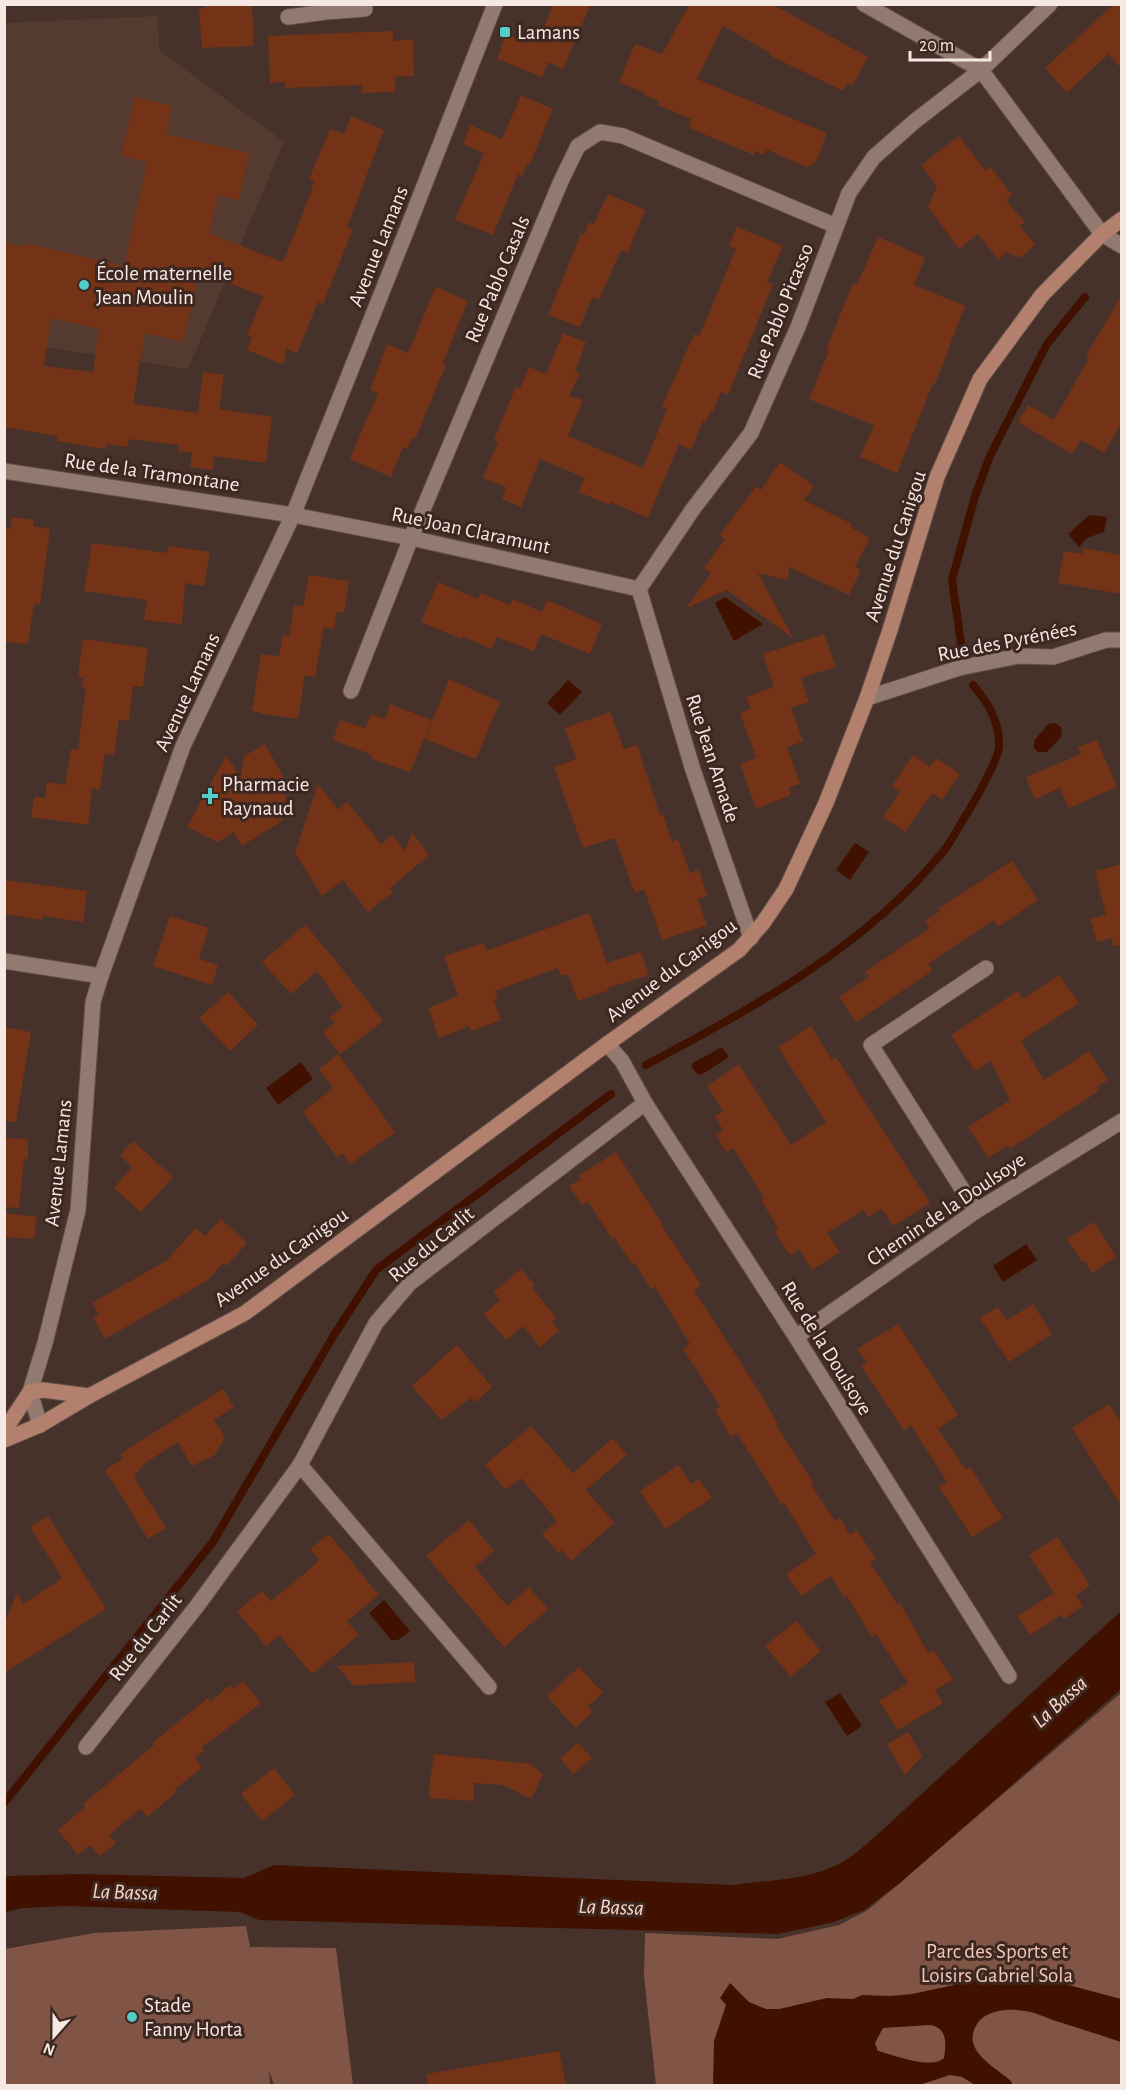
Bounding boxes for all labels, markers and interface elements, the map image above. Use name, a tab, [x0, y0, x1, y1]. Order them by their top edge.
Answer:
place label: Lamans	[517, 22, 580, 43]
scale bar	[910, 24, 990, 62]
marker: Lamans	[498, 25, 512, 39]
text: 20 m	[919, 37, 954, 55]
street label: Avenue Lamans	[345, 183, 412, 309]
street label: Rue Pablo Casals	[461, 213, 534, 346]
street label: Rue Pablo Picasso	[744, 240, 817, 382]
place label: École maternelle Jean Moulin	[96, 261, 232, 308]
marker: École maternelle Jean Moulin	[77, 278, 91, 292]
street label: Rue de la Tramontane	[63, 450, 241, 495]
street label: Avenue du Canigou	[861, 468, 930, 624]
street label: Rue Joan Claramunt	[390, 503, 552, 558]
street label: Rue des Pyrénées	[936, 618, 1078, 665]
street label: Avenue Lamans	[151, 630, 224, 755]
street label: Rue Jean Amade	[682, 691, 743, 825]
place label: Pharmacie Raynaud	[222, 774, 309, 819]
marker: Pharmacie Raynaud	[203, 789, 217, 803]
street label: Avenue du Canigou	[602, 915, 741, 1026]
street label: Avenue Lamans	[41, 1098, 76, 1228]
street label: Chemin de la Doulsoye	[863, 1149, 1029, 1270]
street label: Rue du Carlit	[385, 1203, 478, 1286]
street label: Avenue du Canigou	[211, 1204, 352, 1311]
street label: Rue de la Doulsoye	[777, 1278, 876, 1419]
street label: Rue du Carlit	[105, 1590, 186, 1685]
water label: La Bassa	[1028, 1672, 1091, 1732]
water label: La Bassa	[92, 1880, 158, 1904]
water label: La Bassa	[578, 1895, 644, 1919]
park label: Parc des Sports et Loisirs Gabriel Sola	[921, 1941, 1073, 1986]
place label: Stade Fanny Horta	[144, 1995, 243, 2040]
north arrow	[24, 2006, 84, 2066]
marker: Stade Fanny Horta	[125, 2010, 139, 2024]
text: N	[41, 2040, 57, 2059]

